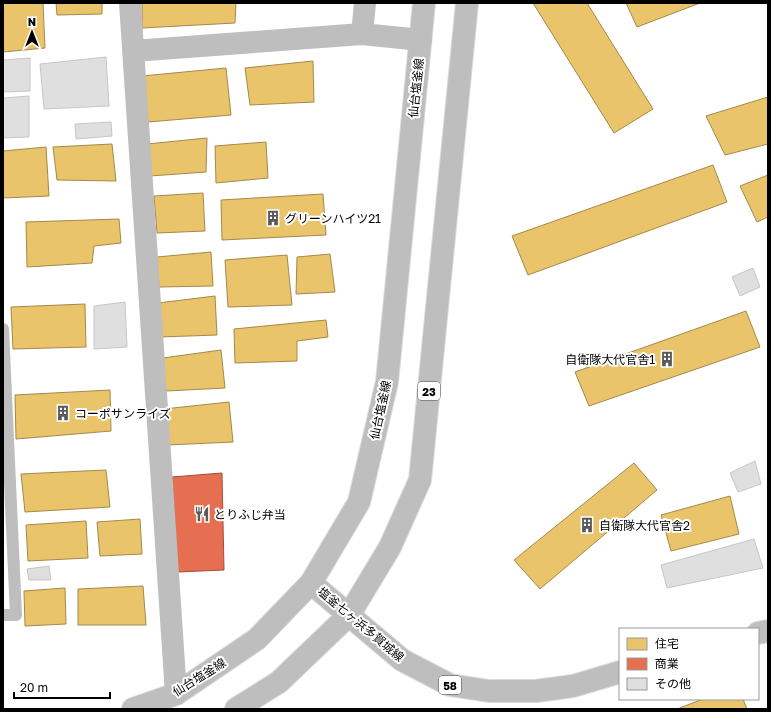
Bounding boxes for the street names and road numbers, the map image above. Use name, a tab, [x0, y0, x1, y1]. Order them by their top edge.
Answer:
street label: 仙台塩釜線	[405, 57, 427, 119]
street label: 仙台塩釜線	[366, 379, 394, 441]
road number: 23	[418, 382, 440, 400]
street label: 塩釜七ヶ浜多賀城線	[315, 584, 407, 664]
street label: 仙台塩釜線	[170, 655, 228, 699]
road number: 58	[439, 676, 461, 694]

